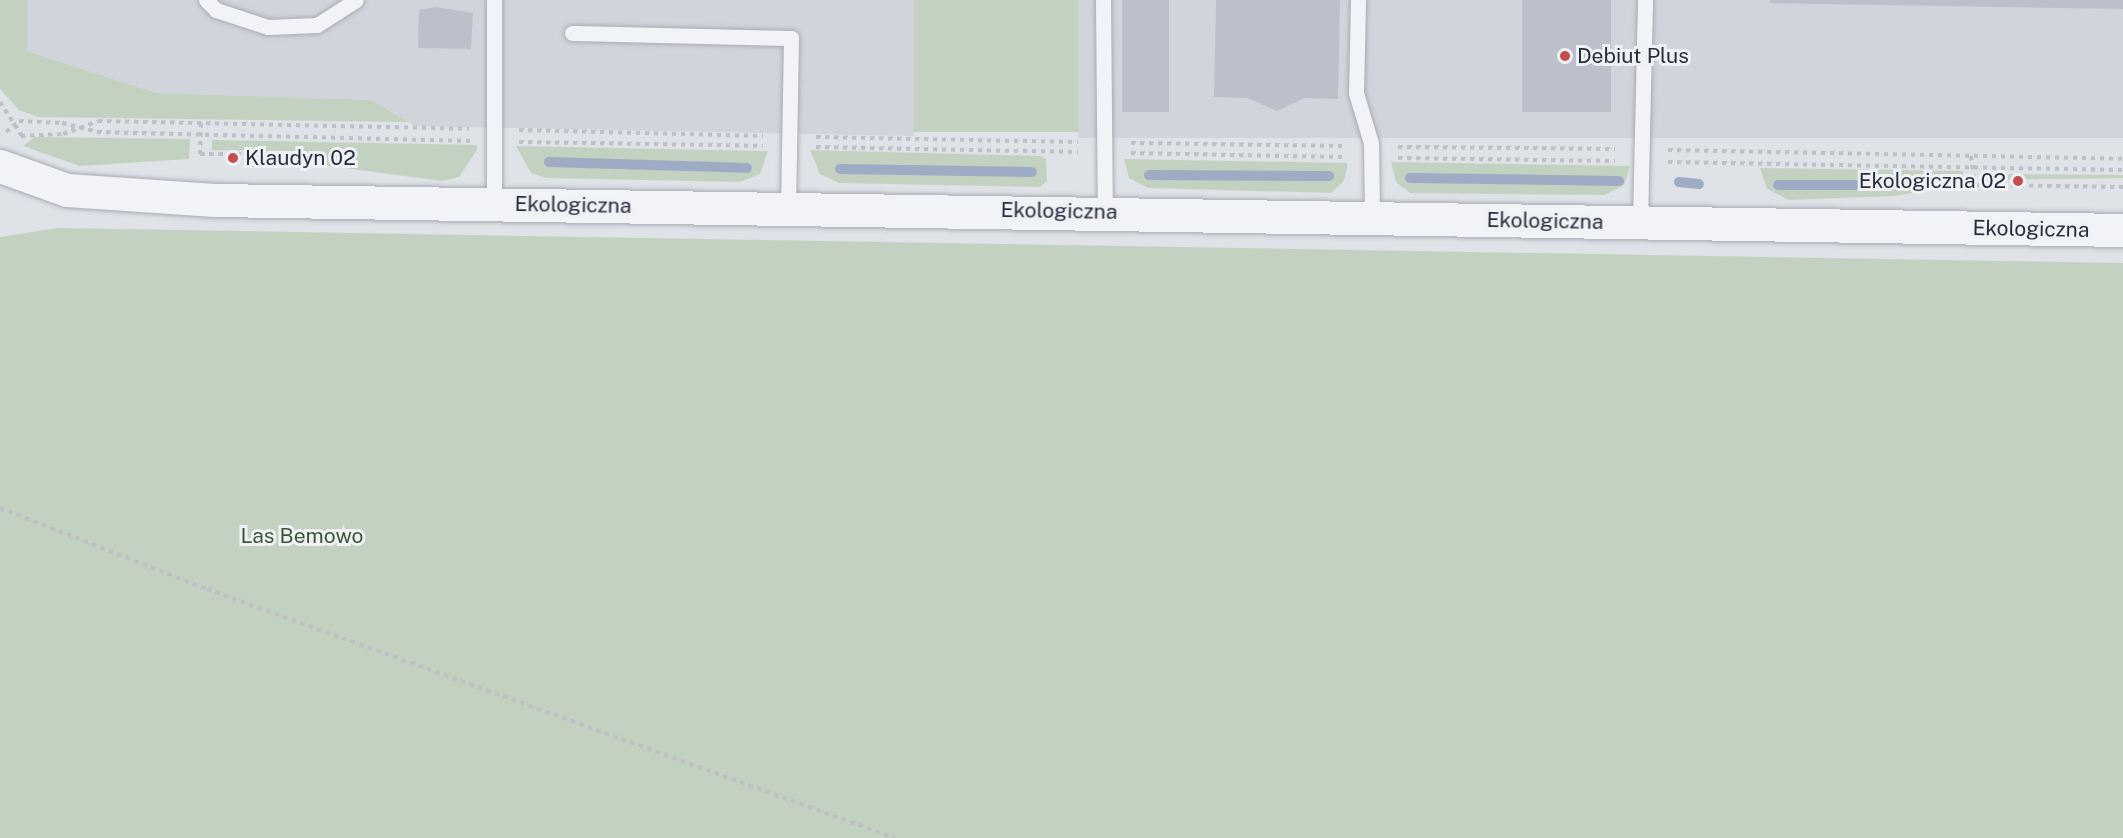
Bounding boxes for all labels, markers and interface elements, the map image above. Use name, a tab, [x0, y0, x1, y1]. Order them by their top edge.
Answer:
place label: Debiut Plus	[1577, 43, 1689, 69]
marker: Debiut Plus	[1558, 49, 1572, 63]
place label: Klaudyn 02	[245, 145, 356, 171]
marker: Klaudyn 02	[226, 151, 240, 165]
place label: Ekologiczna 02	[1859, 168, 2006, 194]
marker: Ekologiczna 02	[2011, 174, 2025, 188]
street label: Ekologiczna	[514, 191, 632, 219]
street label: Ekologiczna	[1000, 197, 1118, 225]
street label: Ekologiczna	[1486, 207, 1604, 235]
street label: Ekologiczna	[1972, 215, 2090, 243]
park label: Las Bemowo	[240, 523, 364, 549]

